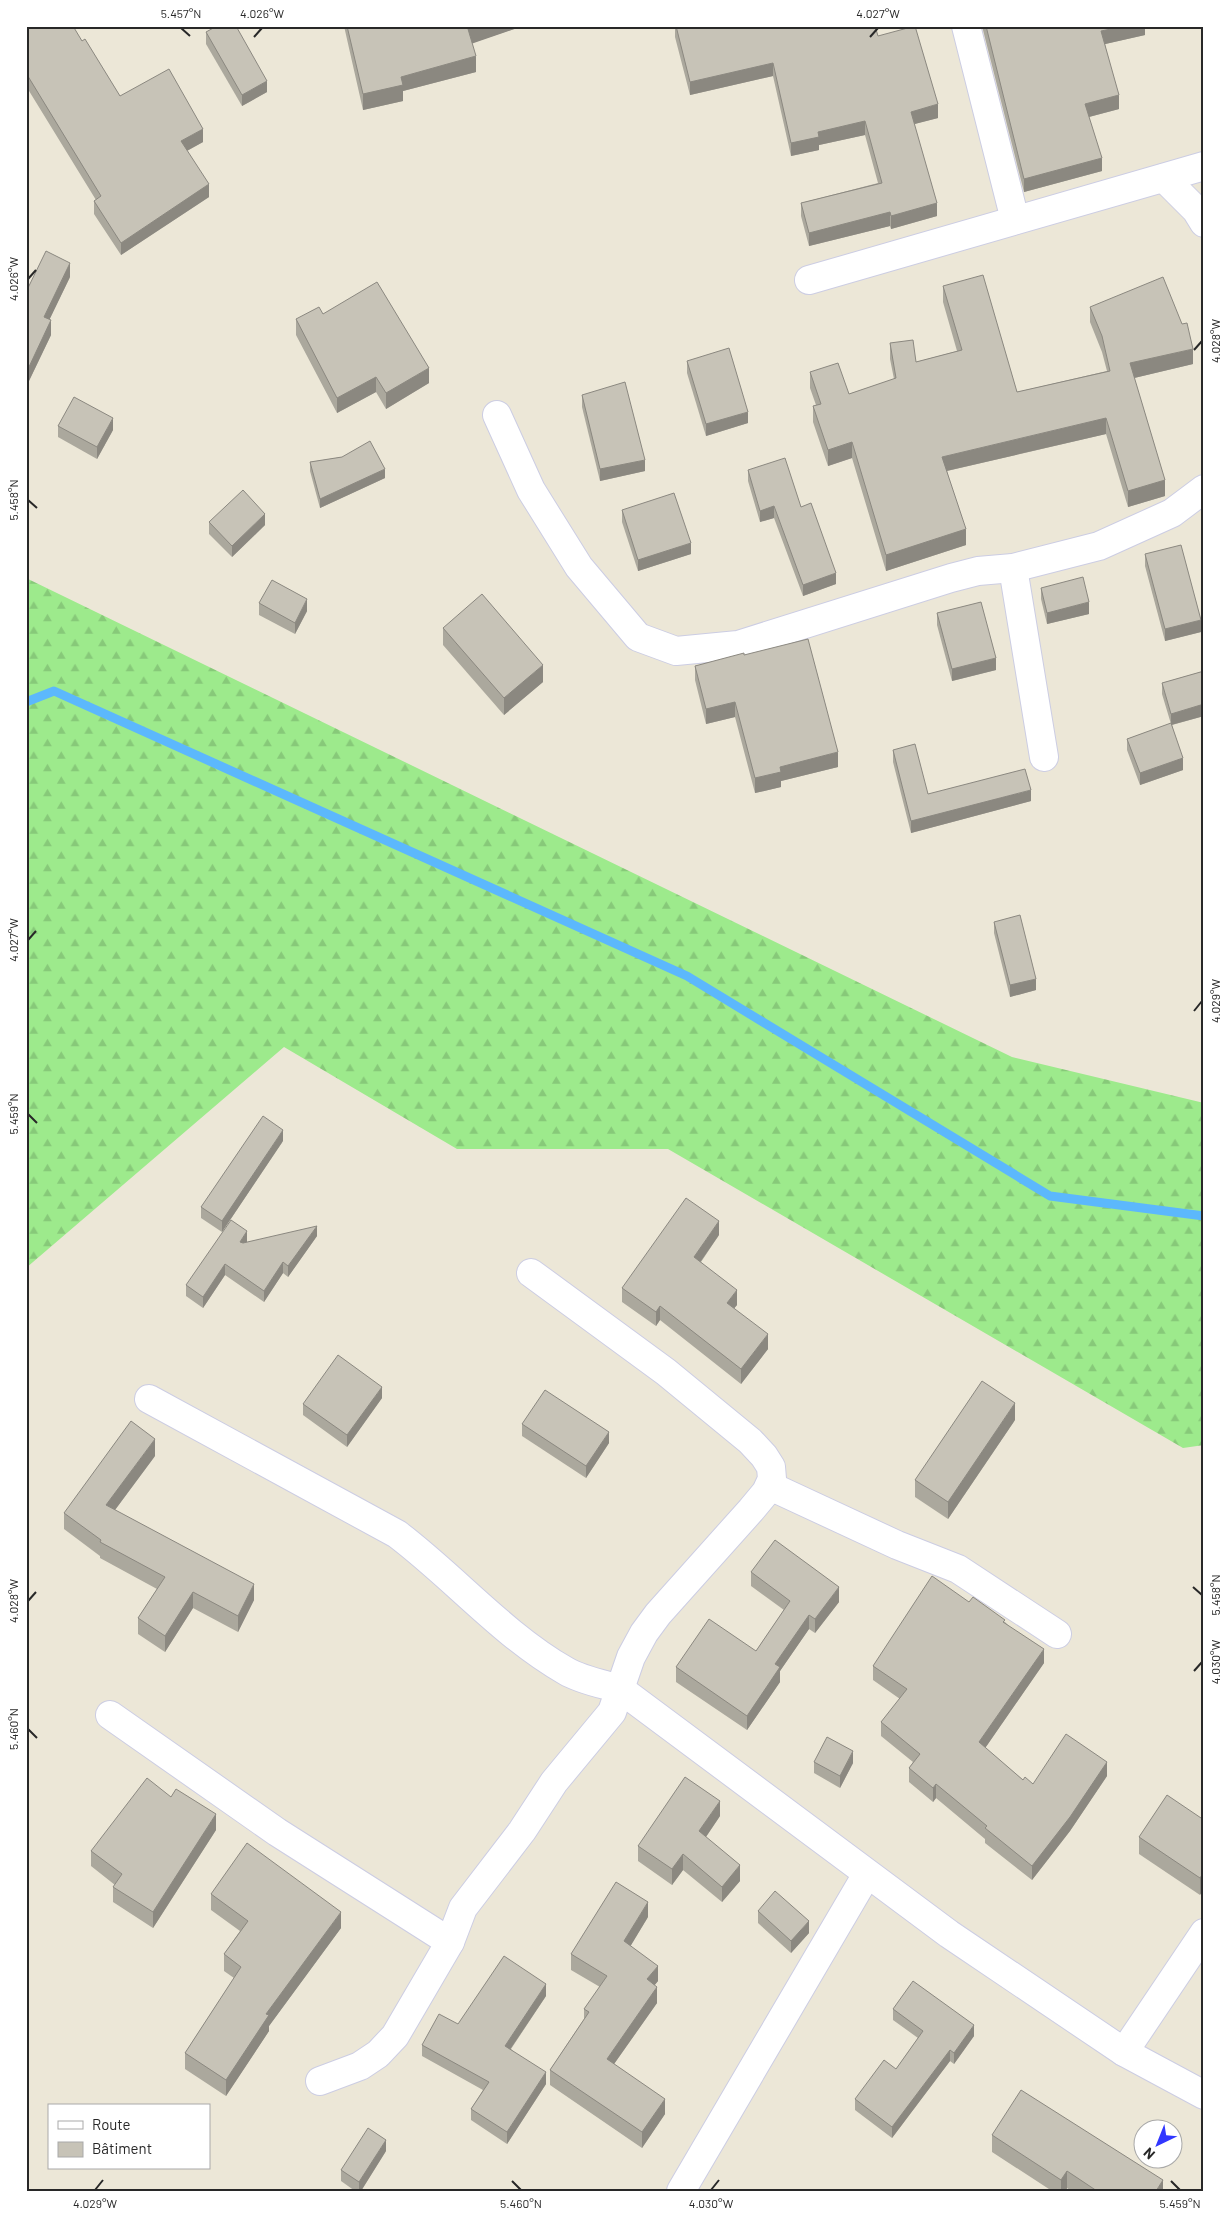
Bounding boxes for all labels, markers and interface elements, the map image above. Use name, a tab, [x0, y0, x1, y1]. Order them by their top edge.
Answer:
text: 5.457°N	[161, 6, 201, 20]
text: 4.026°W	[240, 6, 284, 20]
text: 4.027°W	[856, 6, 900, 20]
text: 4.026°W	[6, 257, 20, 301]
text: 4.028°W	[1208, 318, 1222, 363]
text: 5.458°N	[6, 479, 20, 521]
text: 4.027°W	[6, 918, 20, 962]
text: 4.029°W	[1208, 978, 1222, 1023]
text: 5.459°N	[6, 1093, 20, 1135]
text: 5.458°N	[1208, 1574, 1222, 1616]
text: 4.028°W	[6, 1578, 20, 1623]
text: 4.030°W	[1208, 1639, 1222, 1684]
text: 5.460°N	[6, 1708, 20, 1750]
legend	[48, 2104, 210, 2170]
text: Route	[92, 2115, 131, 2133]
north arrow	[1132, 2120, 1182, 2170]
text: Bâtiment	[92, 2139, 152, 2157]
text: N	[1140, 2144, 1158, 2163]
text: 4.029°W	[73, 2196, 118, 2210]
text: 5.460°N	[500, 2196, 542, 2210]
text: 4.030°W	[689, 2196, 734, 2210]
text: 5.459°N	[1159, 2196, 1201, 2210]

